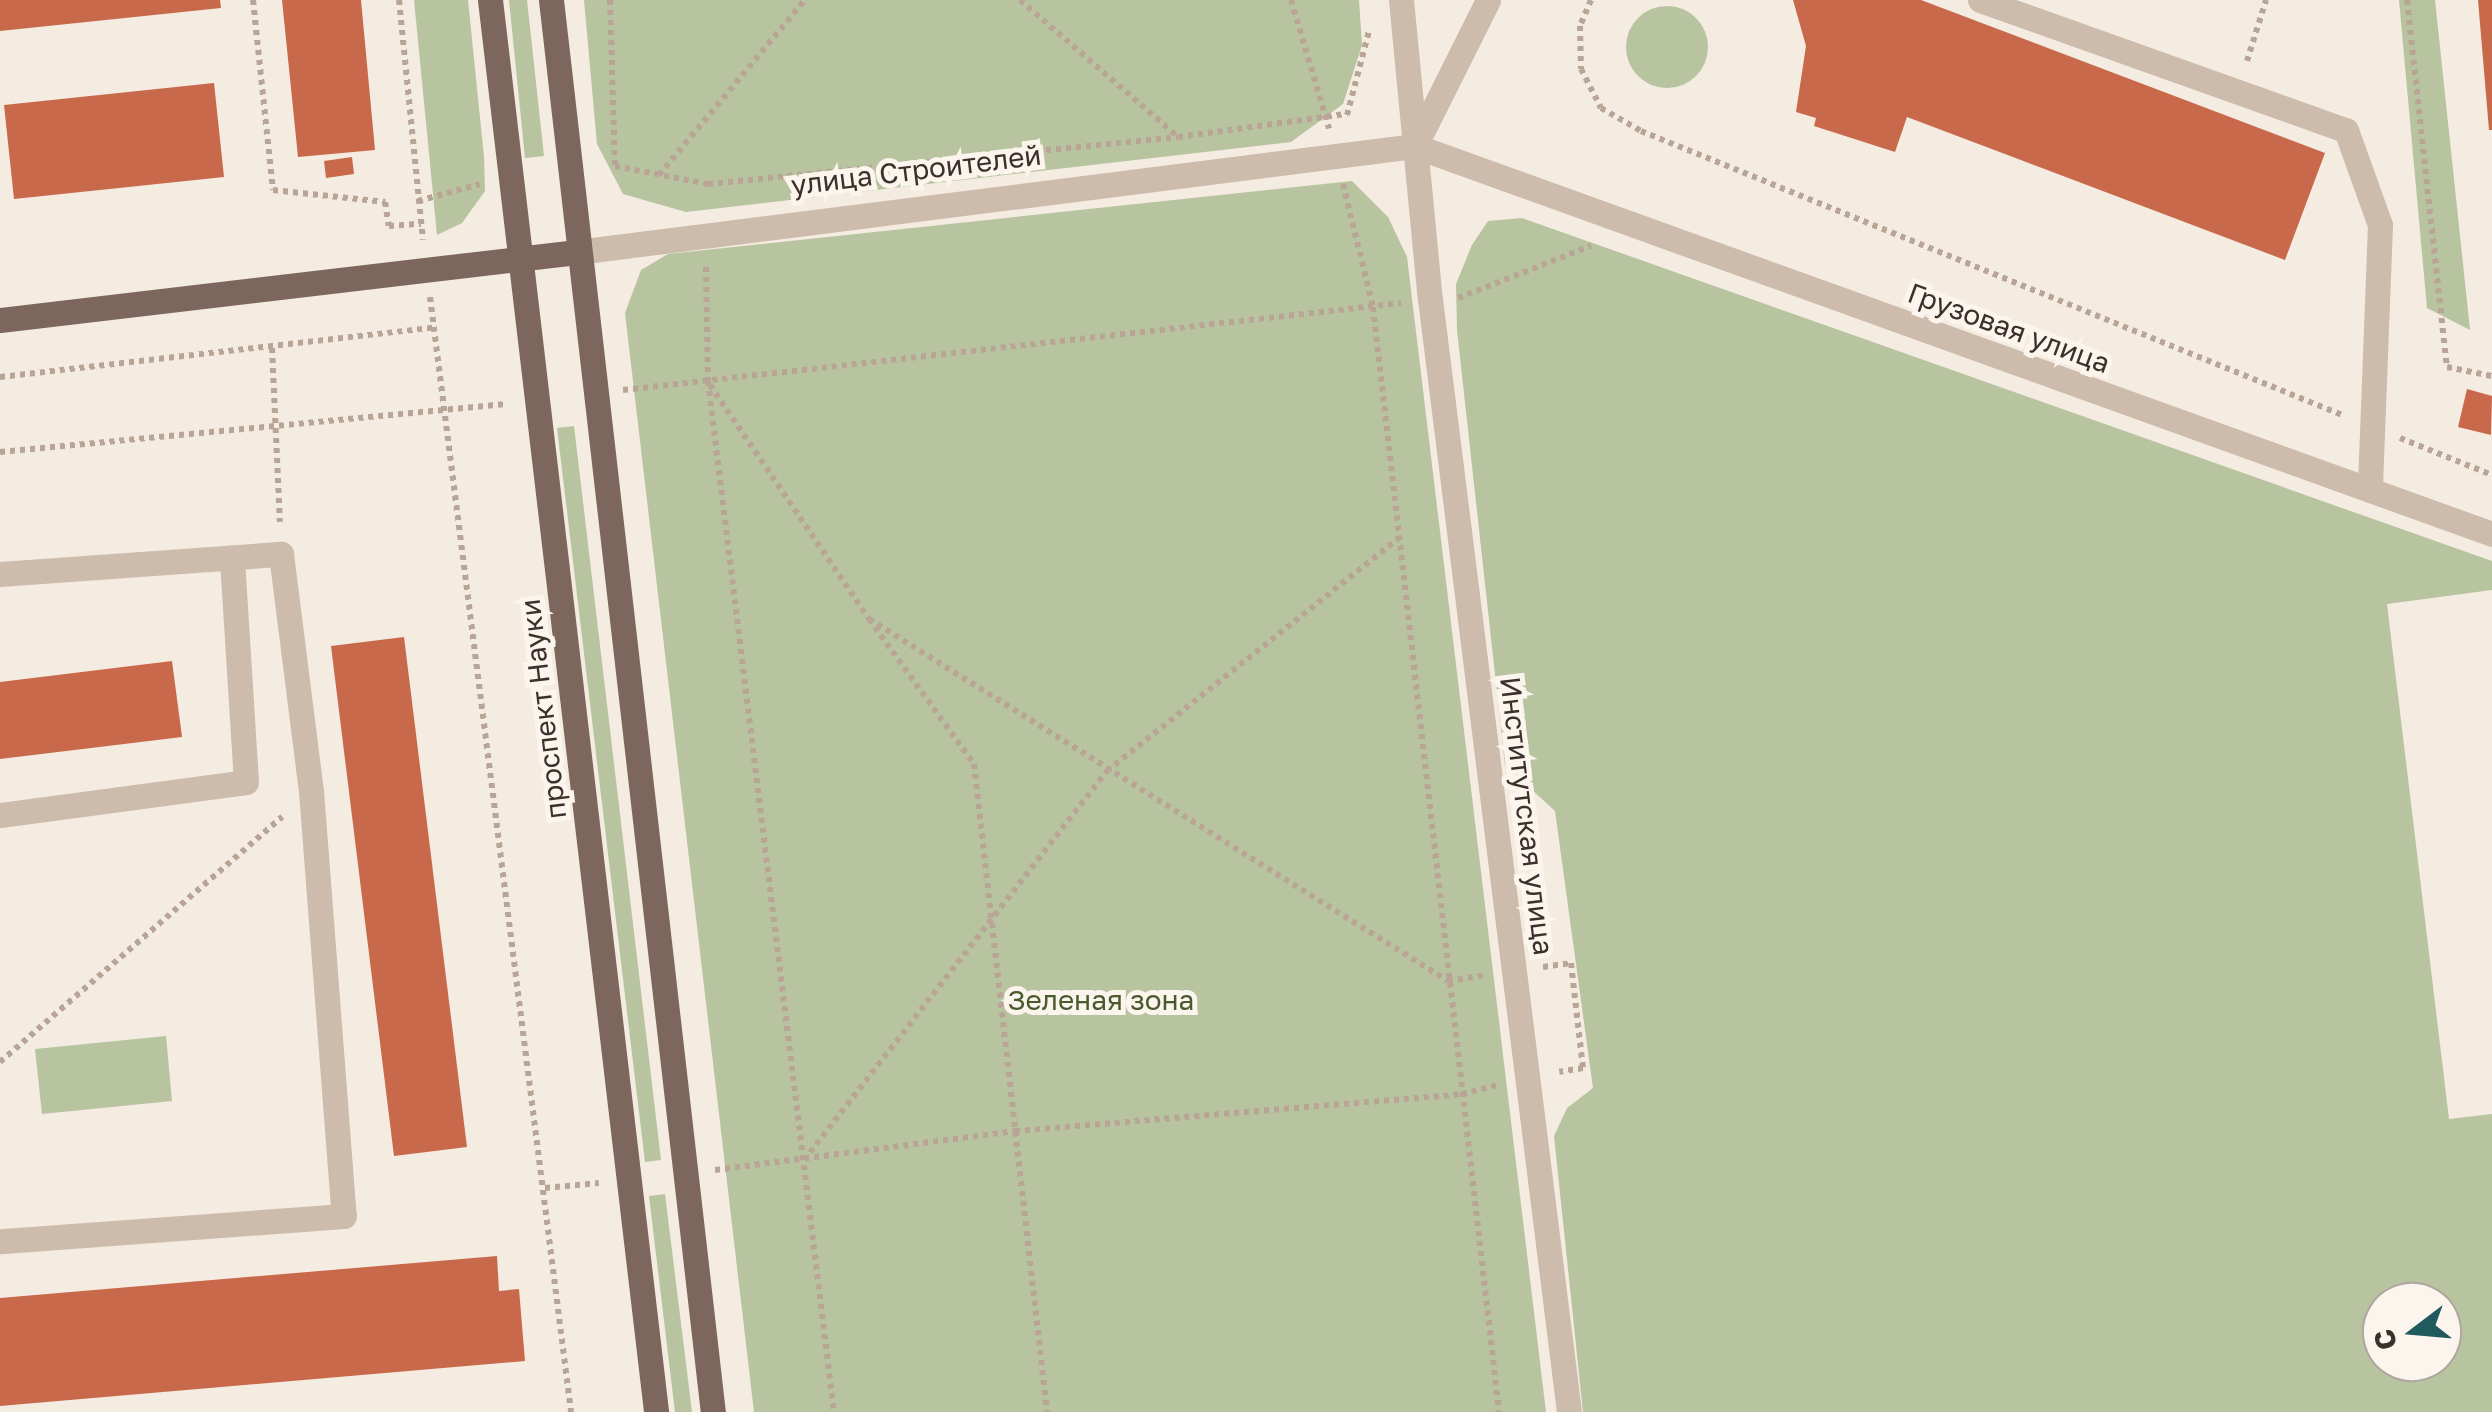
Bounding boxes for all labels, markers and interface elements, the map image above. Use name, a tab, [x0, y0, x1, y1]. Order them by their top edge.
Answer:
street label: улица Строителей	[789, 138, 1043, 202]
street label: Грузовая улица	[1903, 276, 2115, 380]
street label: проспект Науки	[513, 597, 573, 821]
street label: Институтская улица	[1493, 675, 1561, 957]
park label: Зеленая зона	[1008, 983, 1194, 1017]
north arrow	[2362, 1282, 2462, 1382]
text: С	[2366, 1326, 2403, 1354]

